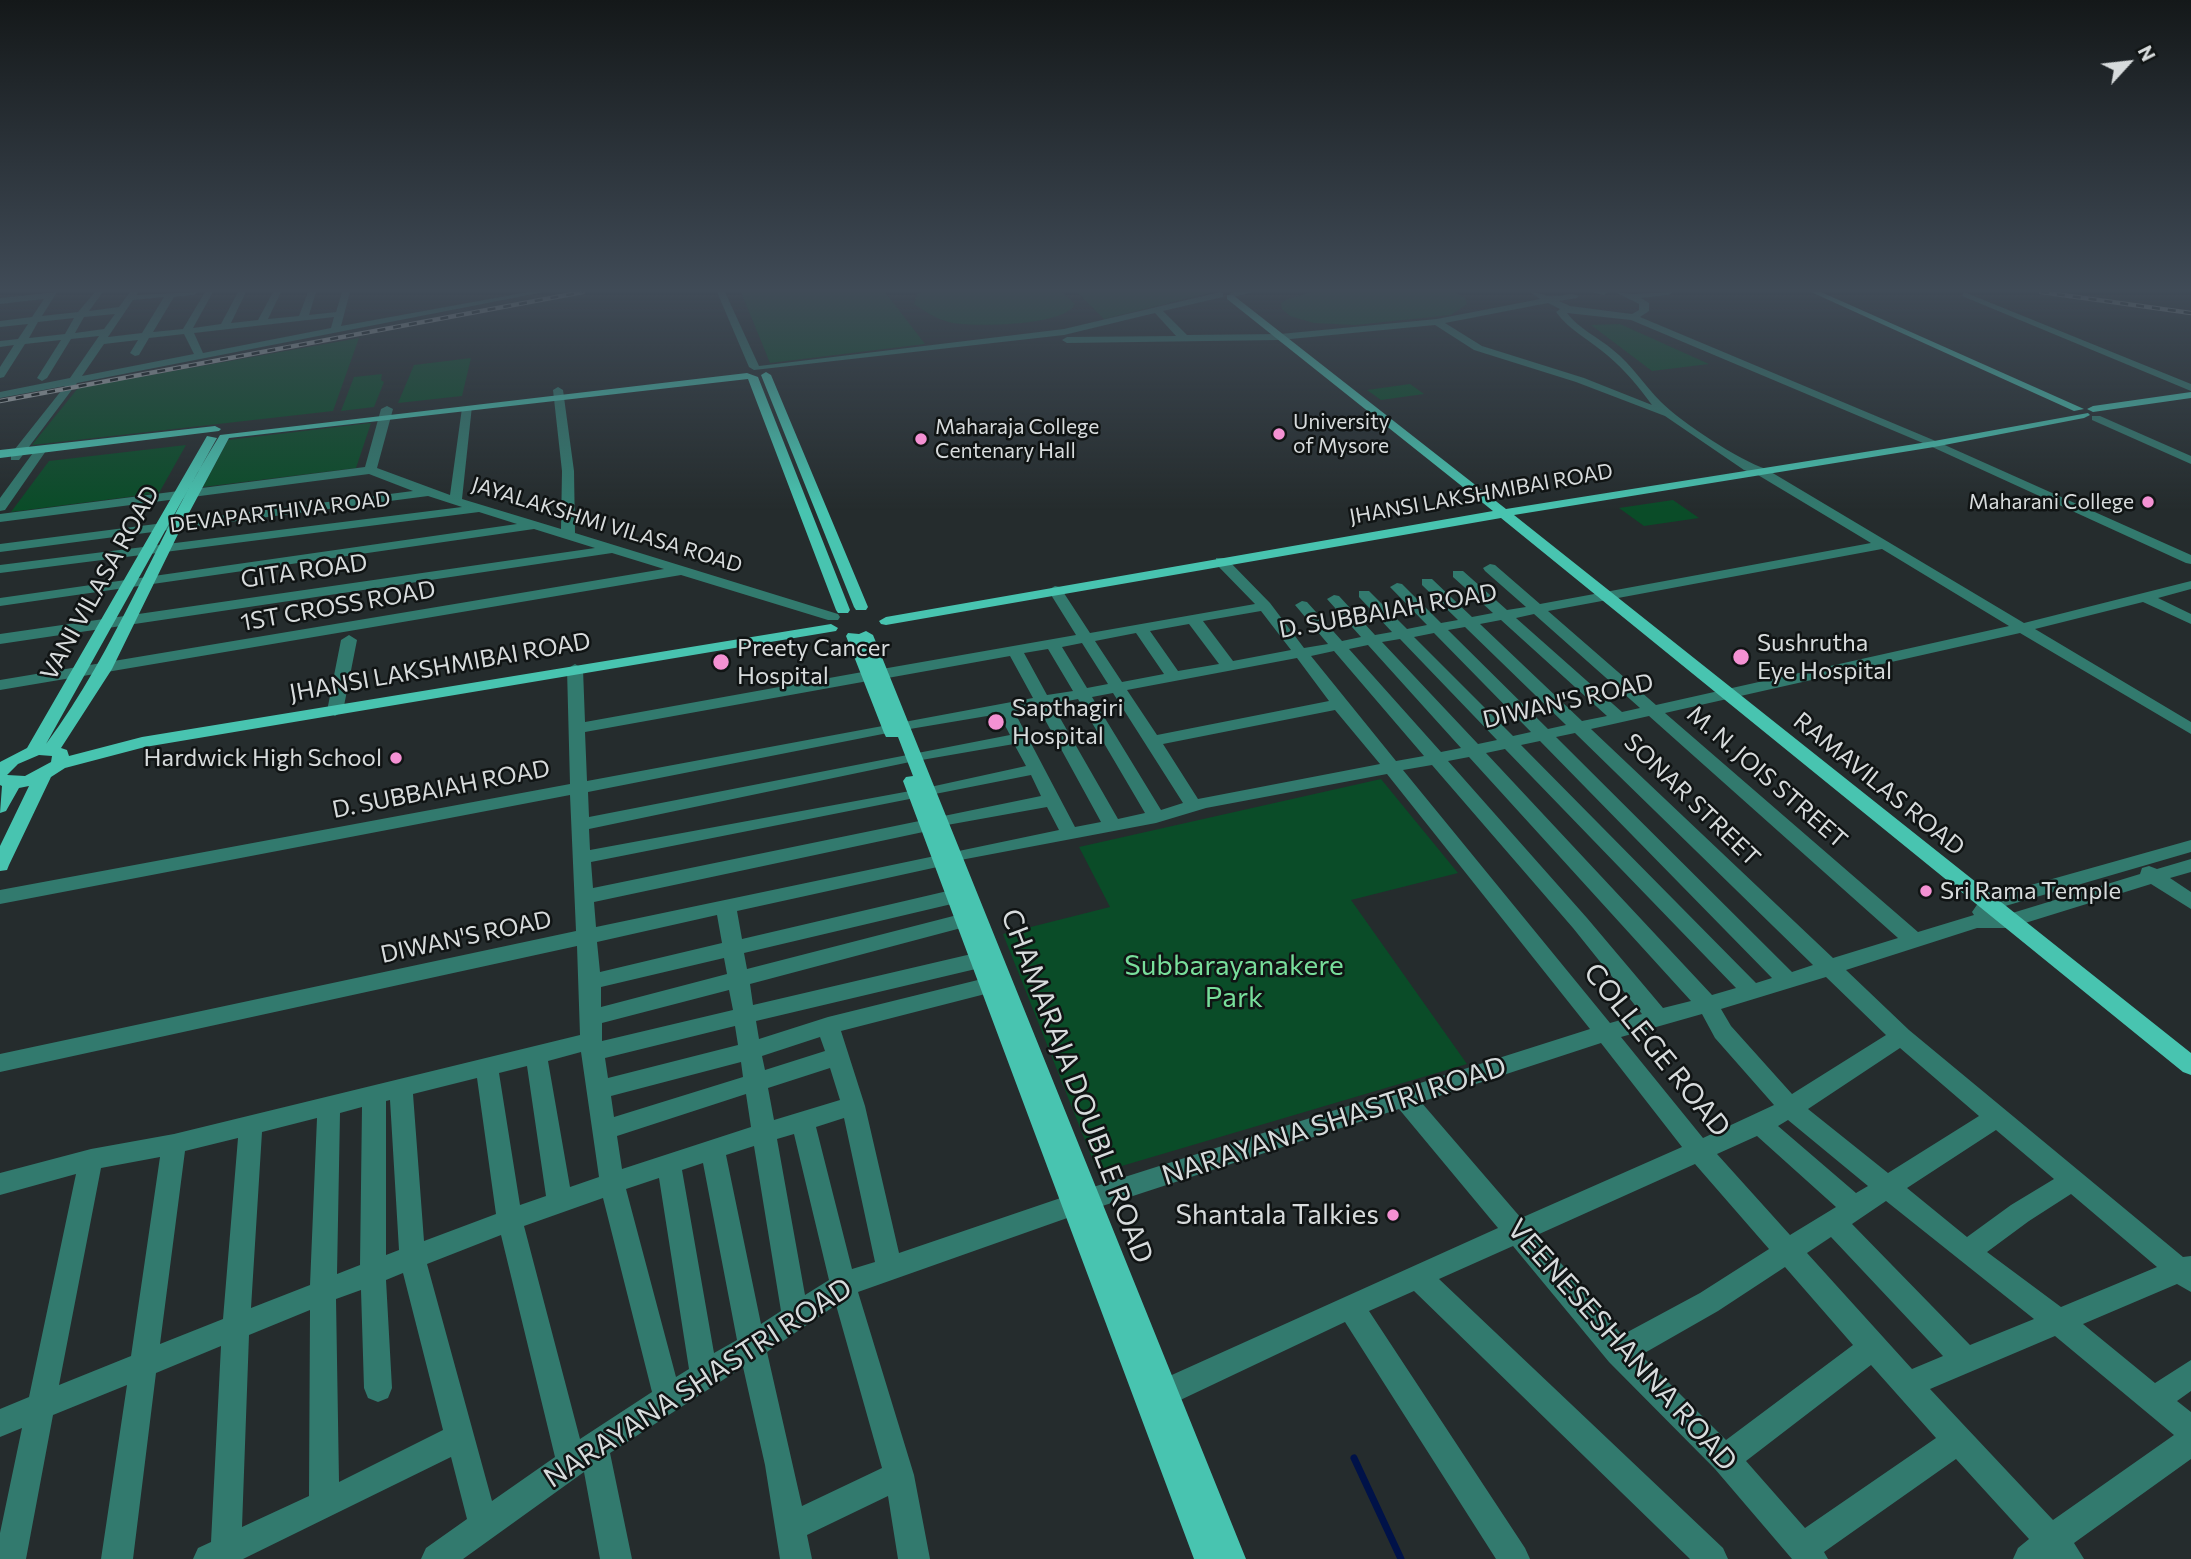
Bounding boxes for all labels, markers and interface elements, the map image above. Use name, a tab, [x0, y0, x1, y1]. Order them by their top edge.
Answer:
north arrow	[2093, 28, 2163, 98]
text: N	[2134, 42, 2161, 65]
place label: University of Mysore	[1293, 409, 1390, 459]
place label: Maharaja College Centenary Hall	[935, 414, 1099, 464]
marker: University of Mysore	[1271, 426, 1287, 442]
marker: Maharaja College Centenary Hall	[913, 431, 929, 447]
street label: JHANSI LAKSHMIBAI ROAD	[1347, 458, 1615, 530]
street label: JAYALAKSHMI VILASA ROAD	[469, 472, 745, 578]
street label: VANI VILASA ROAD	[35, 481, 165, 685]
street label: DEVAPARTHIVA ROAD	[168, 486, 392, 538]
place label: Maharani College	[1969, 489, 2134, 515]
marker: Maharani College	[2140, 494, 2156, 510]
street label: GITA ROAD	[239, 548, 369, 594]
street label: 1ST CROSS ROAD	[238, 575, 438, 637]
street label: D. SUBBAIAH ROAD	[1277, 578, 1499, 644]
street label: JHANSI LAKSHMIBAI ROAD	[287, 626, 593, 708]
place label: Sushrutha Eye Hospital	[1757, 629, 1892, 685]
place label: Preety Cancer Hospital	[737, 634, 890, 690]
marker: Sushrutha Eye Hospital	[1731, 647, 1751, 667]
marker: Preety Cancer Hospital	[711, 652, 731, 672]
street label: DIWAN'S ROAD	[1480, 667, 1656, 735]
place label: Sapthagiri Hospital	[1012, 694, 1124, 750]
street label: M. N. JOIS STREET	[1681, 700, 1853, 854]
street label: RAMAVILAS ROAD	[1788, 706, 1970, 862]
marker: Sapthagiri Hospital	[986, 712, 1006, 732]
street label: SONAR STREET	[1618, 728, 1766, 872]
place label: Hardwick High School	[144, 744, 382, 772]
marker: Hardwick High School	[388, 750, 404, 766]
street label: D. SUBBAIAH ROAD	[330, 754, 552, 824]
place label: Sri Rama Temple	[1940, 877, 2121, 905]
marker: Sri Rama Temple	[1918, 883, 1934, 899]
street label: CHAMARAJA DOUBLE ROAD	[994, 904, 1160, 1268]
street label: DIWAN'S ROAD	[378, 905, 554, 969]
park label: Subbarayanakere Park	[1124, 949, 1344, 1015]
street label: COLLEGE ROAD	[1577, 956, 1737, 1144]
street label: NARAYANA SHASTRI ROAD	[1158, 1049, 1510, 1193]
place label: Shantala Talkies	[1175, 1198, 1379, 1232]
marker: Shantala Talkies	[1385, 1207, 1401, 1223]
street label: VEENESESHANNA ROAD	[1500, 1212, 1744, 1478]
street label: NARAYANA SHASTRI ROAD	[538, 1271, 858, 1495]

